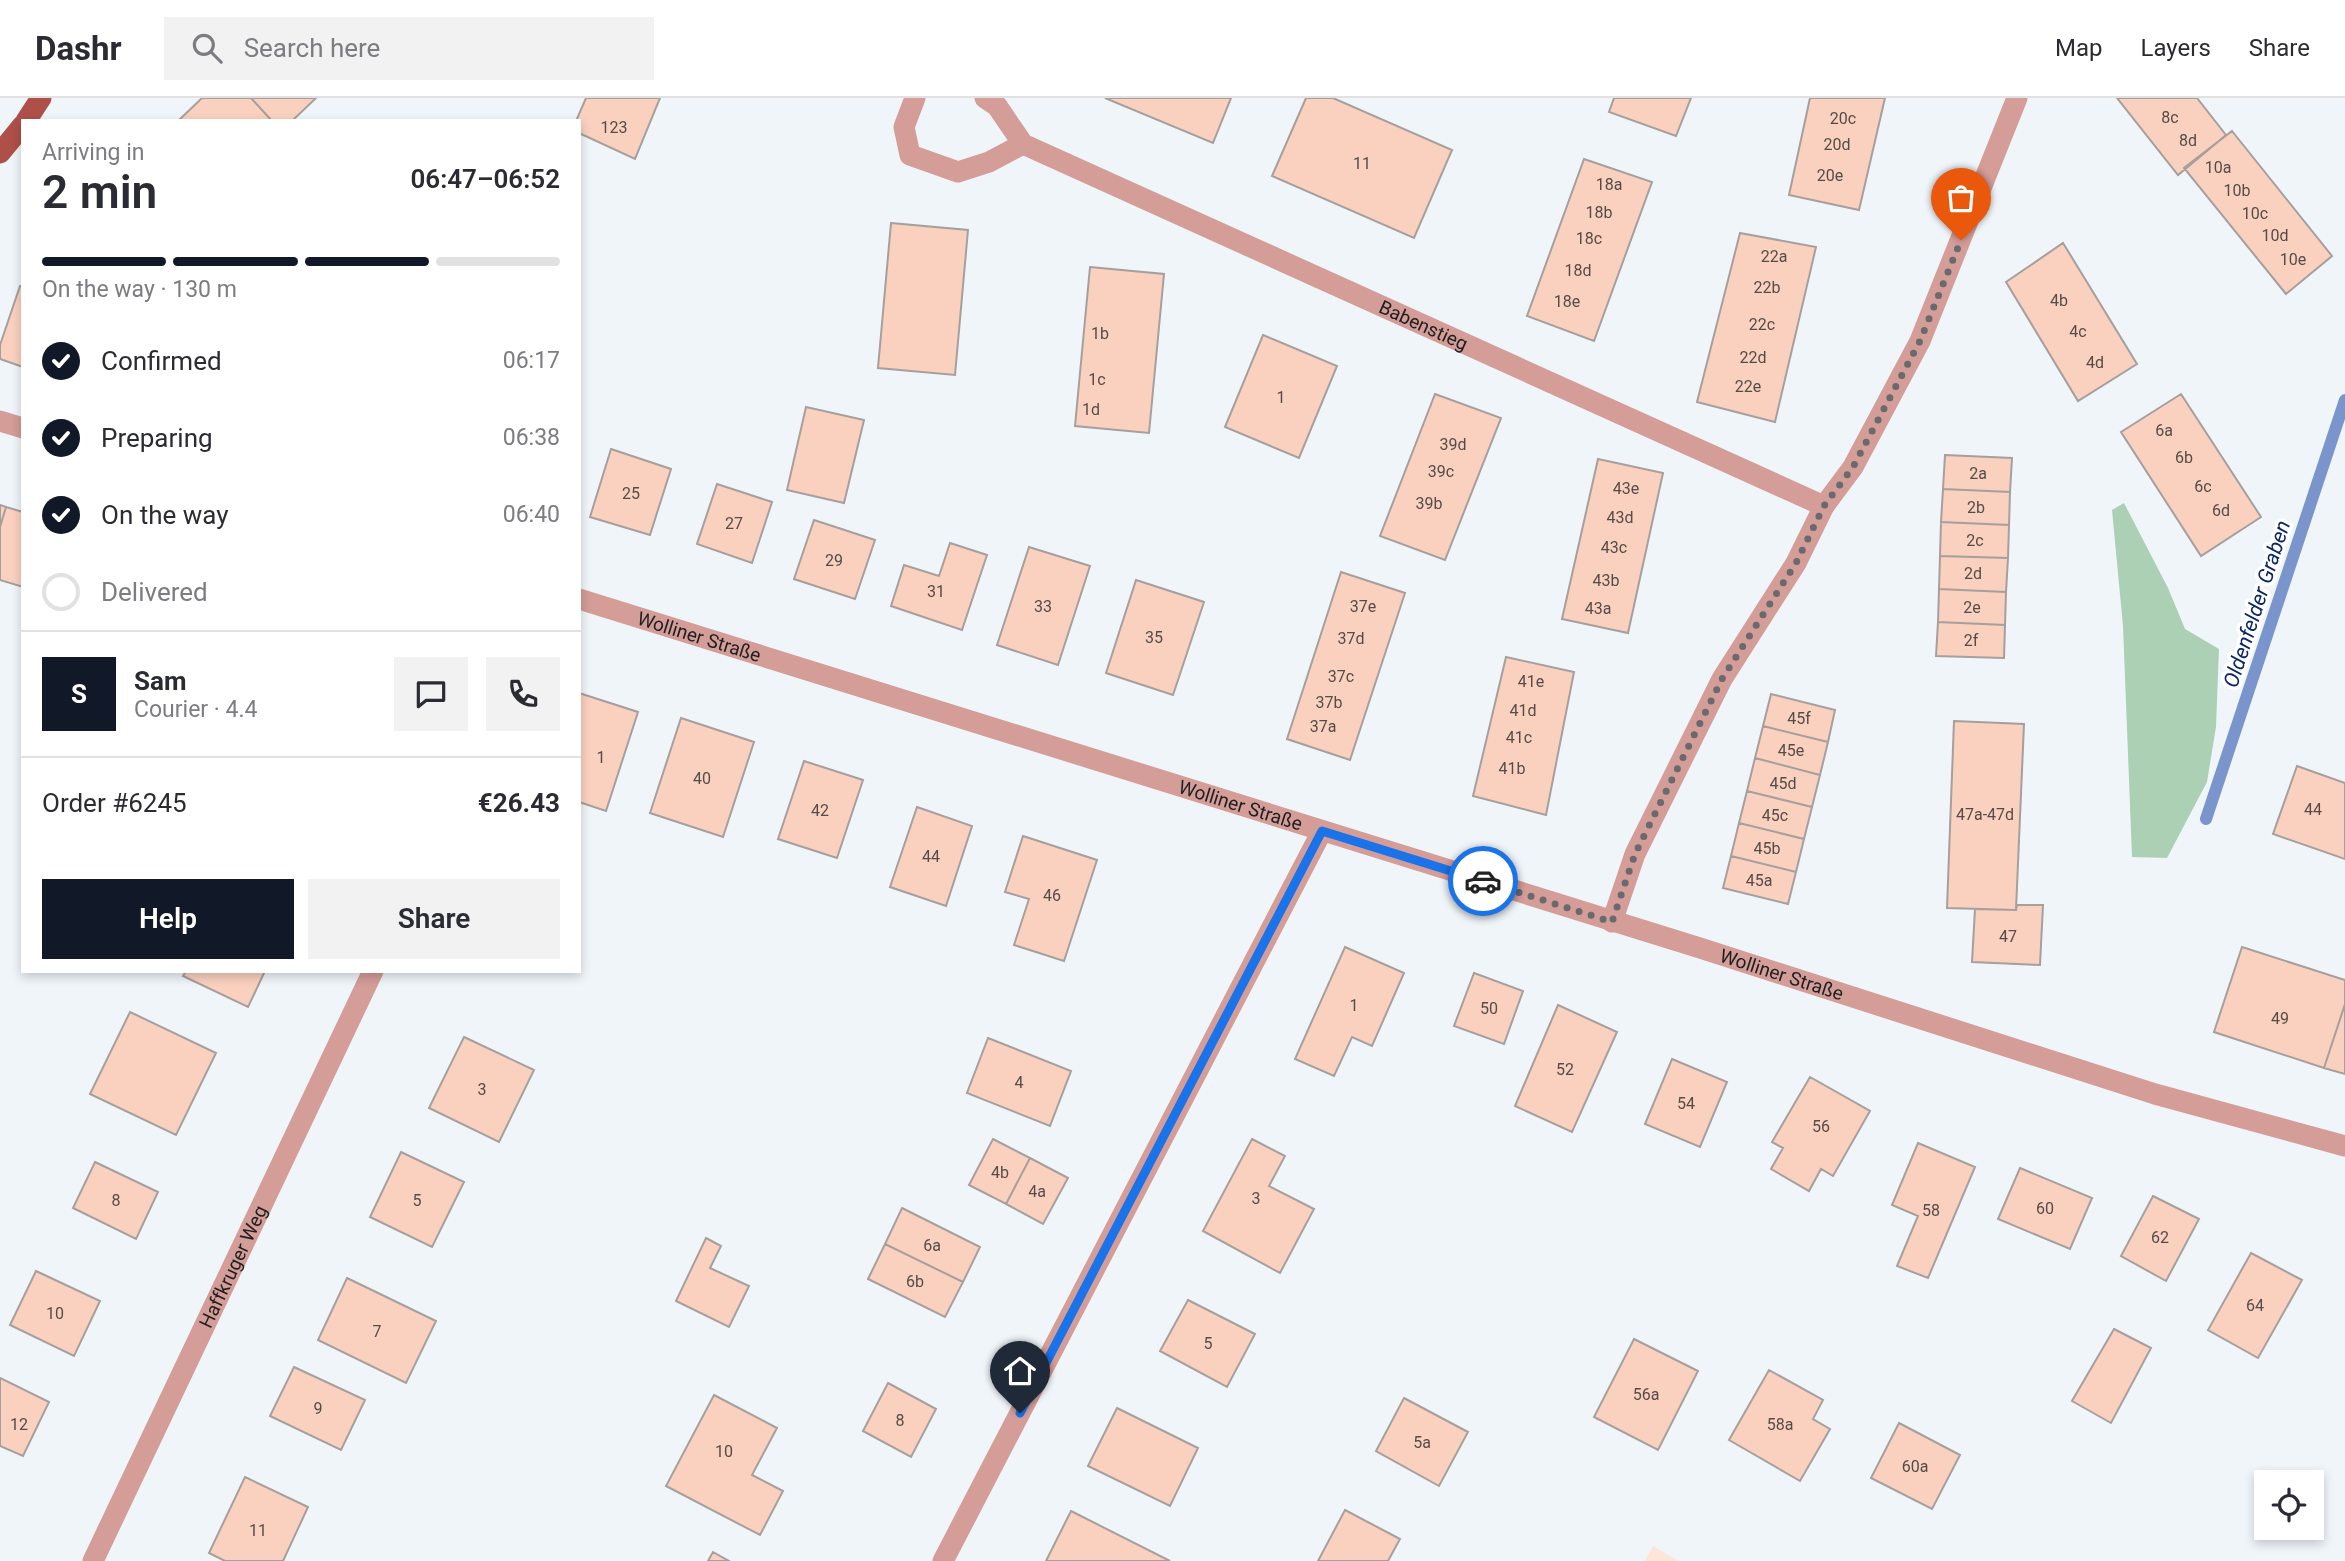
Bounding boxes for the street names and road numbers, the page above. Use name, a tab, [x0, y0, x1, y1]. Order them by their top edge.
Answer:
street label: Babenstieg	[1376, 295, 1471, 355]
street label: Wolliner Straße	[635, 606, 764, 667]
street label: Wolliner Straße	[1176, 775, 1305, 835]
street label: Wolliner Straße	[1717, 944, 1846, 1005]
street label: Haffkruger Weg	[194, 1201, 272, 1331]

